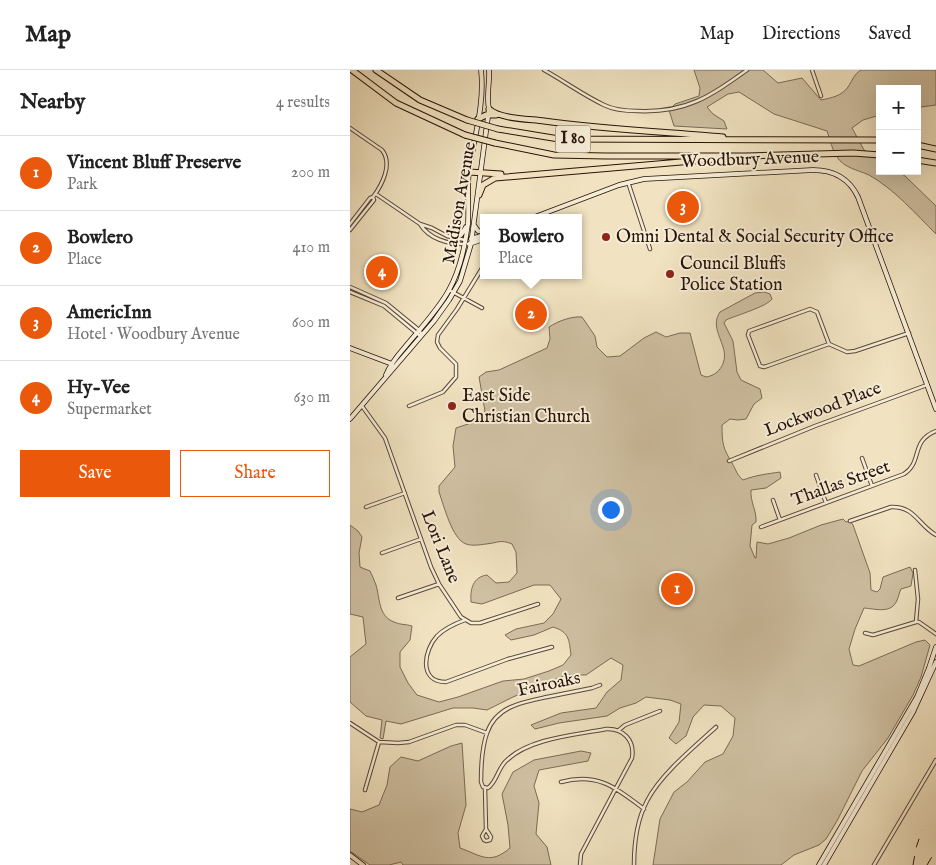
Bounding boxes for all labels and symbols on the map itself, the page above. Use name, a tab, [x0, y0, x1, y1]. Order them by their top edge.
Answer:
road number: I 80	[556, 126, 590, 152]
street label: Madison Avenue	[438, 140, 482, 266]
street label: Woodbury Avenue	[680, 146, 820, 174]
pin: 3	[667, 188, 699, 226]
place label: Omni Dental & Social Security Office	[616, 226, 894, 249]
marker: Omni Dental & Social Security Office	[600, 231, 612, 243]
pin: 4	[366, 253, 398, 291]
place label: Council Bluffs Police Station	[680, 253, 786, 297]
marker: Council Bluffs Police Station	[664, 268, 676, 280]
pin: 2	[515, 295, 547, 333]
street label: Lockwood Place	[761, 377, 885, 443]
place label: East Side Christian Church	[462, 385, 590, 429]
marker: East Side Christian Church	[446, 400, 458, 412]
street label: Thallas Street	[789, 456, 893, 512]
your location	[598, 497, 624, 523]
street label: Lori Lane	[415, 507, 465, 587]
pin: 1	[661, 570, 693, 608]
street label: Fairoaks	[515, 667, 583, 703]

